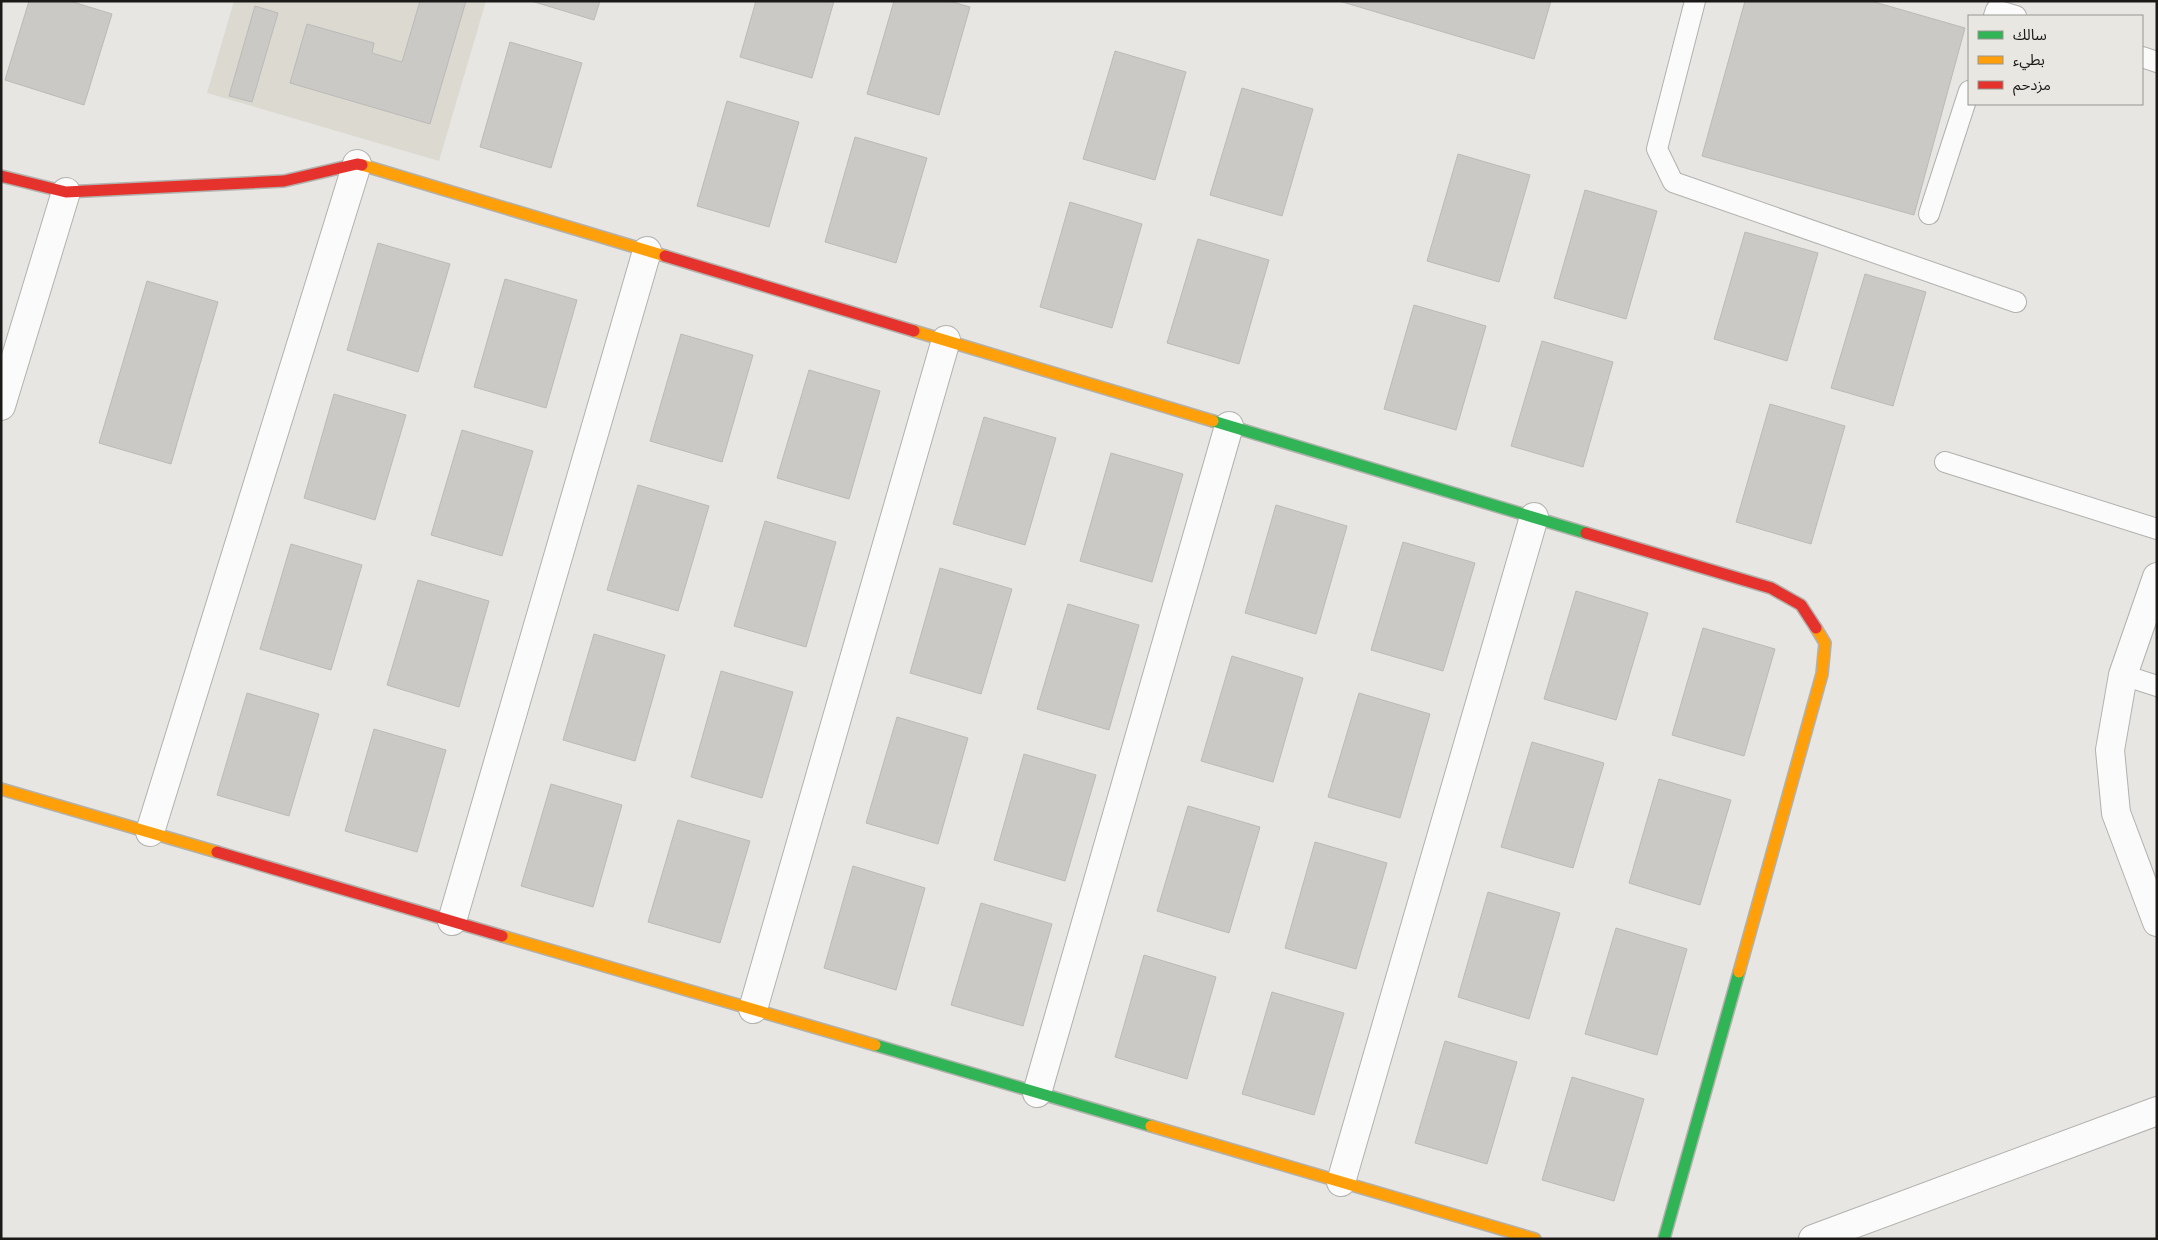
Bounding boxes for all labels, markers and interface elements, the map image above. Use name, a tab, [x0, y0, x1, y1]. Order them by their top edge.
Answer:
legend	[1968, 15, 2143, 105]
text: سالك	[2013, 26, 2047, 44]
text: بطيء	[2013, 51, 2045, 71]
text: مزدحم	[2013, 76, 2051, 96]

